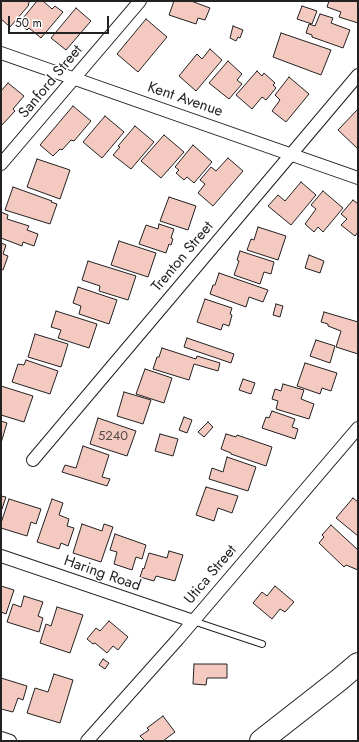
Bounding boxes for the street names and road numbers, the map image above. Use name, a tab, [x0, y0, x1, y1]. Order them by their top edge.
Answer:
street label: Sanford Street	[15, 42, 87, 122]
street label: Kent Avenue	[145, 79, 225, 121]
street label: Trenton Street	[148, 218, 218, 296]
street label: Utica Street	[181, 542, 241, 608]
street label: Haring Road	[61, 552, 143, 596]

